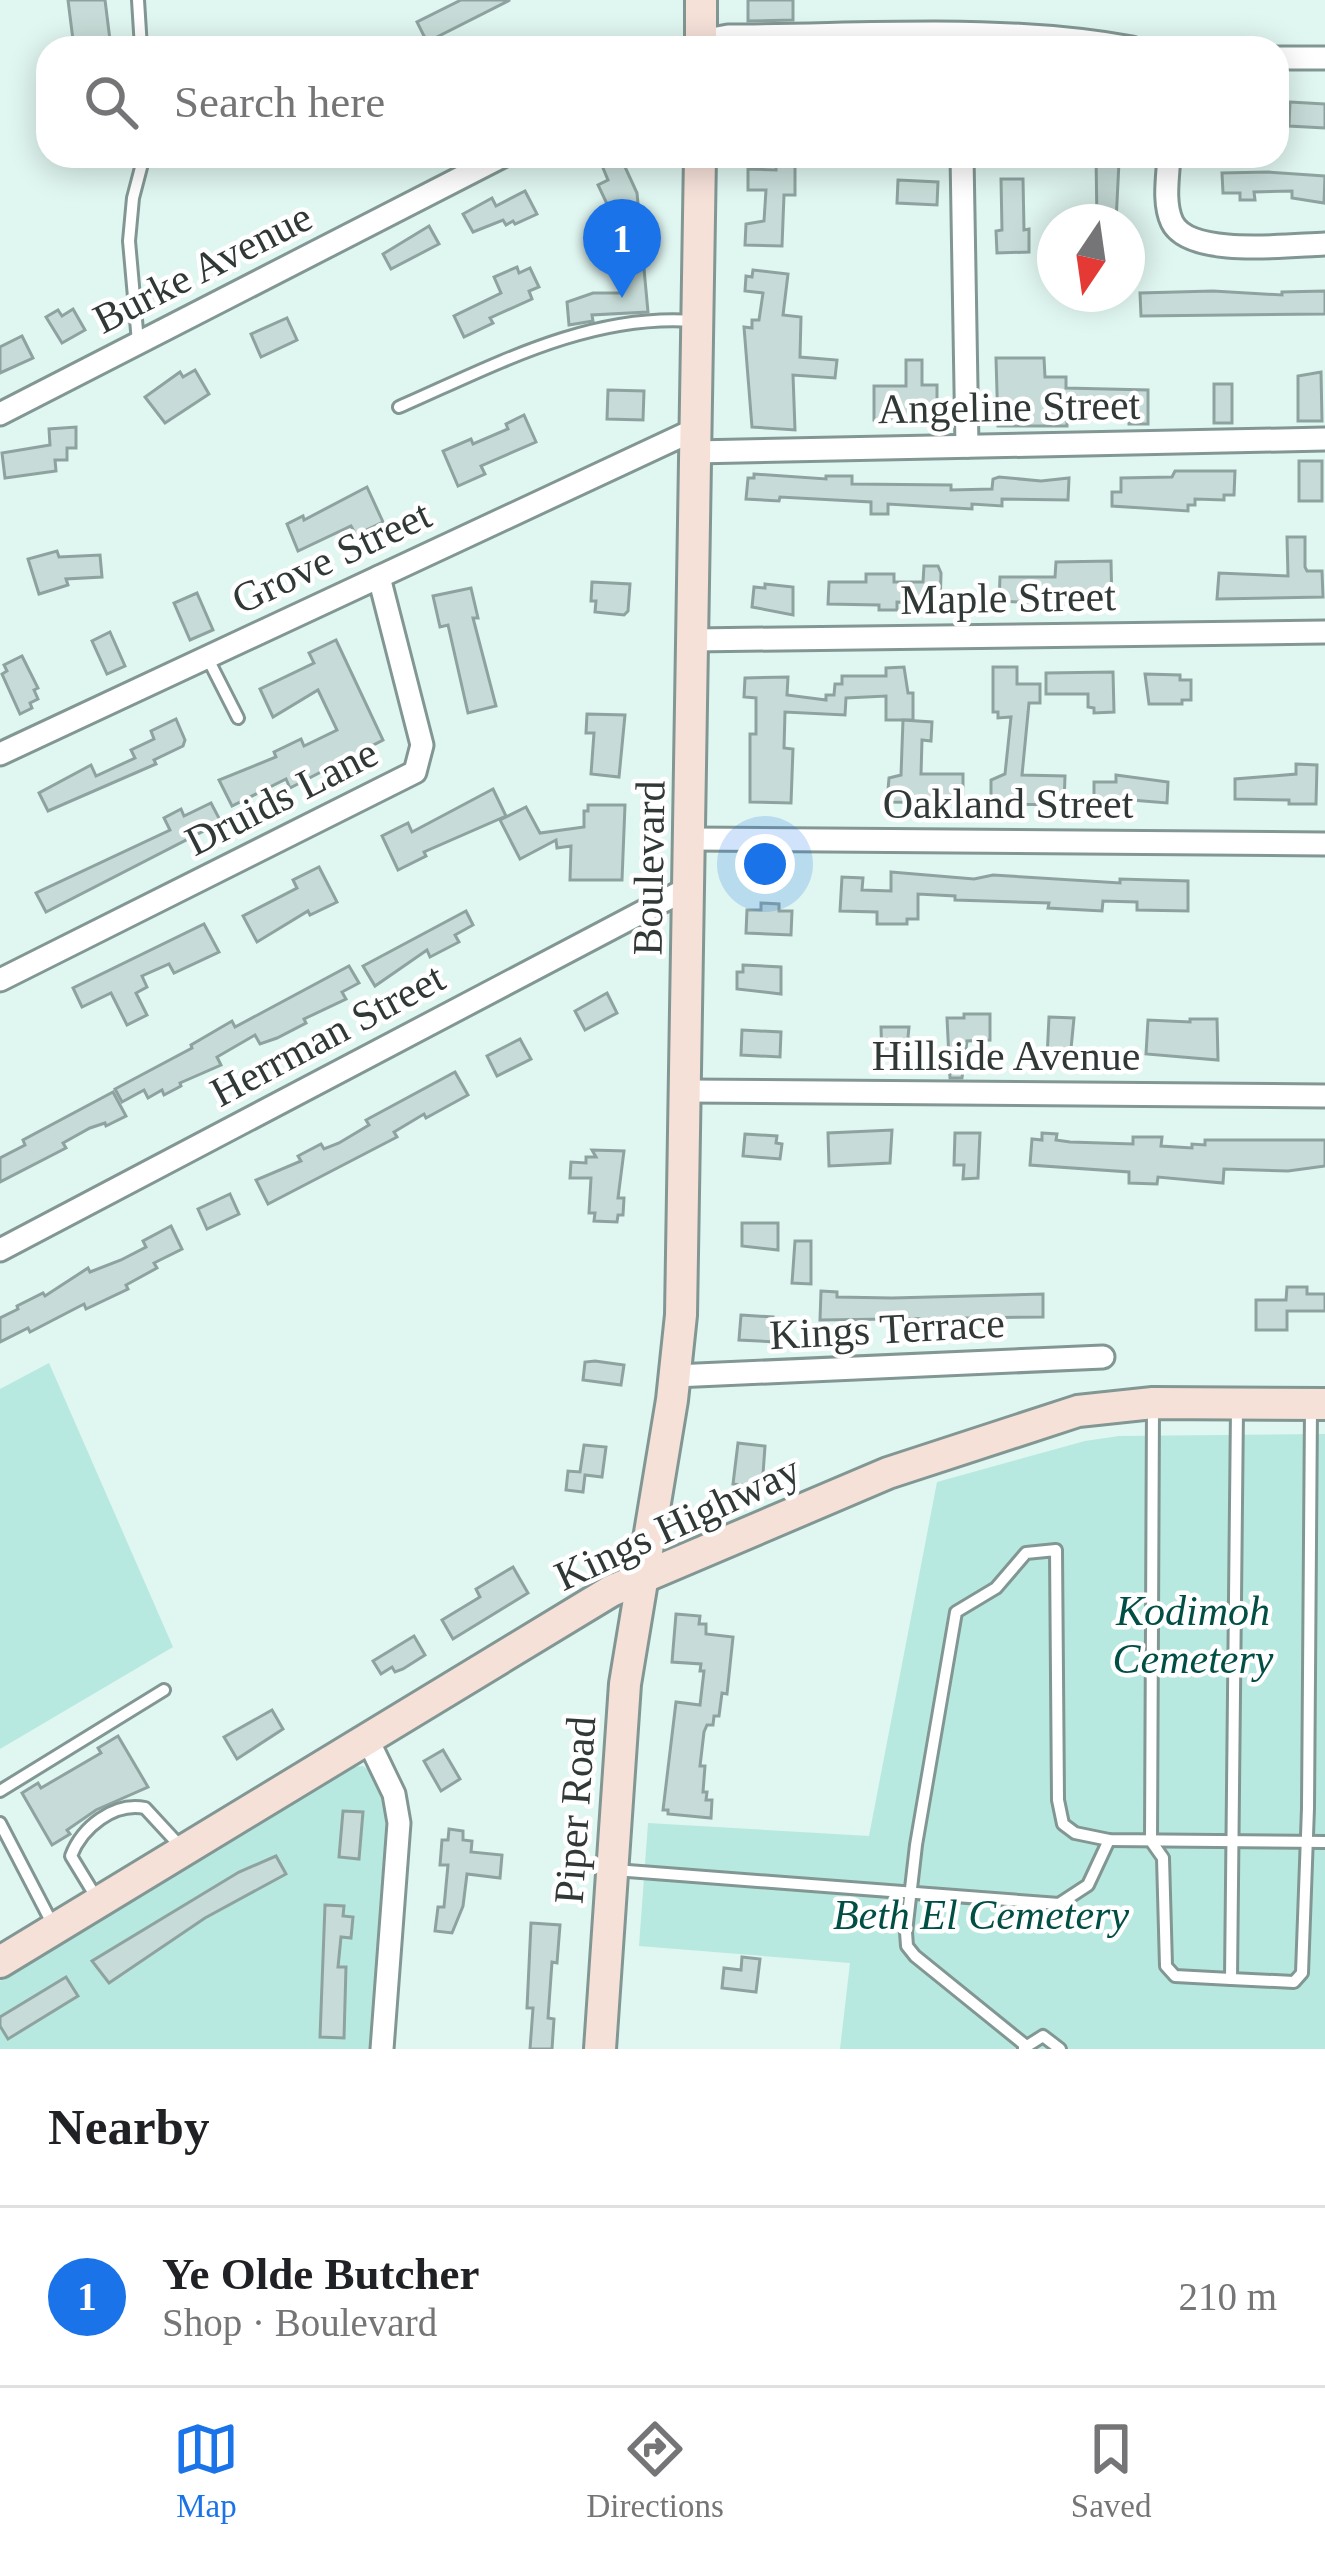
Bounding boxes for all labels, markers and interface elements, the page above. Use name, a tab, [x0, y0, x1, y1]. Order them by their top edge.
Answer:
search box	[36, 36, 1289, 168]
icon: search	[78, 69, 144, 135]
text: Search here	[174, 77, 385, 127]
street label: Burke Avenue	[86, 193, 319, 342]
pin: 1	[583, 199, 661, 298]
north arrow	[1037, 204, 1145, 312]
street label: Angeline Street	[877, 382, 1141, 432]
street label: Grove Street	[225, 491, 438, 623]
street label: Maple Street	[900, 573, 1117, 623]
street label: Druids Lane	[178, 729, 385, 865]
street label: Boulevard	[624, 780, 674, 956]
street label: Oakland Street	[883, 781, 1134, 827]
your location	[735, 834, 795, 894]
street label: Herrman Street	[203, 954, 452, 1116]
street label: Hillside Avenue	[872, 1033, 1140, 1079]
street label: Kings Terrace	[768, 1300, 1006, 1358]
street label: Kings Highway	[548, 1446, 807, 1600]
park label: Kodimoh Cemetery	[1113, 1588, 1274, 1682]
street label: Piper Road	[546, 1715, 604, 1905]
park label: Beth El Cemetery	[833, 1892, 1129, 1938]
text: Nearby	[48, 2099, 209, 2155]
text: Ye Olde Butcher	[162, 2249, 479, 2299]
text: 1	[77, 2275, 97, 2318]
text: 210 m	[1178, 2275, 1277, 2318]
text: Shop · Boulevard	[162, 2301, 437, 2344]
tab: Map	[173, 2416, 239, 2525]
tab: Directions	[586, 2416, 724, 2525]
tab: Saved	[1071, 2416, 1152, 2525]

